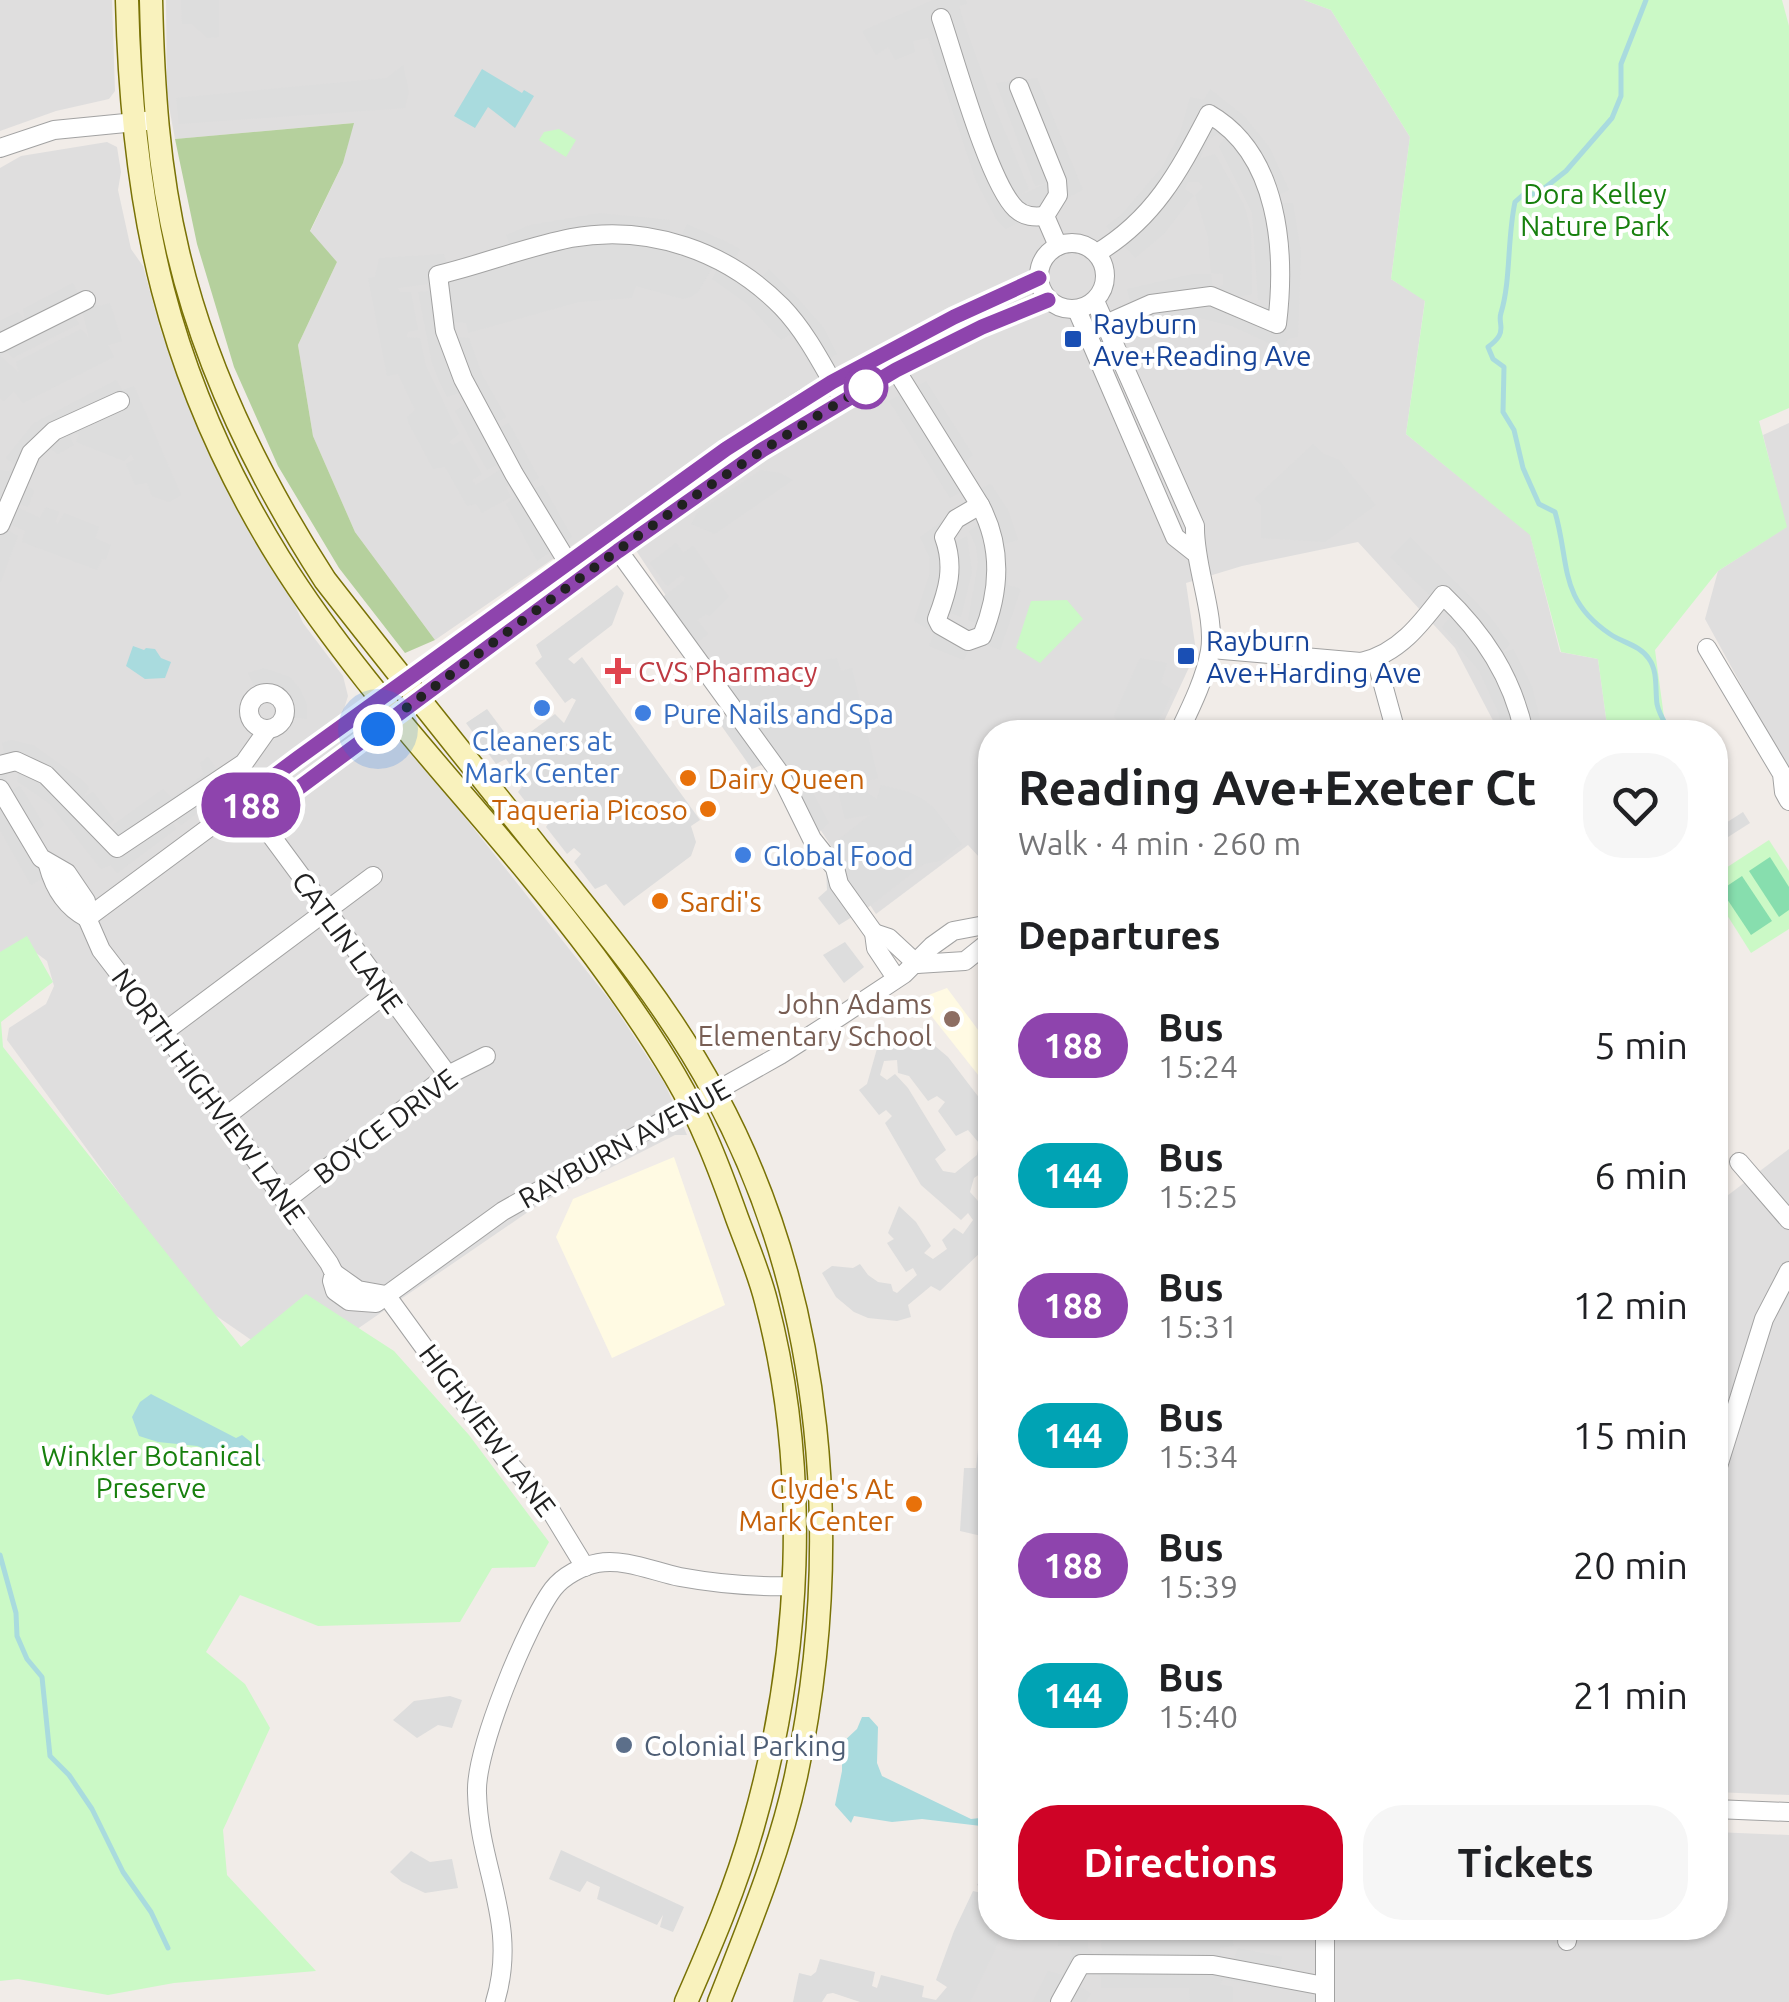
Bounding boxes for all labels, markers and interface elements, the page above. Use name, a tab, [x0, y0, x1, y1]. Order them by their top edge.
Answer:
park label: Dora Kelley Nature Park	[1520, 178, 1670, 241]
place label: Rayburn Ave+Reading Ave	[1093, 308, 1312, 371]
marker: Rayburn Ave+Reading Ave	[1062, 328, 1084, 350]
unlabelled marker	[845, 366, 887, 408]
place label: Rayburn Ave+Harding Ave	[1206, 625, 1422, 688]
marker: Rayburn Ave+Harding Ave	[1175, 645, 1197, 667]
place label: CVS Pharmacy	[638, 656, 818, 687]
marker: CVS Pharmacy	[607, 660, 629, 682]
marker: Cleaners at Mark Center	[531, 697, 553, 719]
place label: Pure Nails and Spa	[663, 698, 894, 729]
marker: Pure Nails and Spa	[632, 702, 654, 724]
your location	[353, 704, 403, 754]
place label: Cleaners at Mark Center	[464, 725, 620, 788]
button: heart	[1583, 753, 1688, 858]
text: Reading Ave+Exeter Ct	[1018, 760, 1536, 814]
place label: Dairy Queen	[708, 763, 865, 794]
marker: Dairy Queen	[677, 767, 699, 789]
line badge: 188	[194, 772, 308, 838]
text: 188	[221, 785, 281, 825]
place label: Taqueria Picoso	[492, 794, 688, 825]
marker: Taqueria Picoso	[697, 798, 719, 820]
text: Walk · 4 min · 260 m	[1018, 825, 1301, 861]
place label: Global Food	[763, 840, 914, 871]
marker: Global Food	[732, 844, 754, 866]
street label: CATLIN LANE	[286, 865, 410, 1019]
place label: Sardi's	[680, 886, 762, 917]
marker: Sardi's	[649, 890, 671, 912]
text: Departures	[1018, 914, 1220, 956]
street label: NORTH HIGHVIEW LANE	[106, 963, 312, 1229]
place label: John Adams Elementary School	[698, 988, 932, 1051]
text: Bus	[1158, 1006, 1223, 1048]
marker: John Adams Elementary School	[941, 1008, 963, 1030]
text: 5 min	[1594, 1024, 1688, 1066]
text: 188	[1043, 1025, 1103, 1065]
text: 15:24	[1158, 1048, 1238, 1084]
street label: BOYCE DRIVE	[307, 1062, 463, 1190]
street label: RAYBURN AVENUE	[513, 1072, 735, 1214]
text: Bus	[1158, 1136, 1223, 1178]
text: 6 min	[1594, 1154, 1688, 1196]
text: 144	[1043, 1155, 1103, 1195]
text: 15:25	[1158, 1178, 1238, 1214]
text: Bus	[1158, 1266, 1223, 1308]
text: 12 min	[1573, 1284, 1688, 1326]
text: 188	[1043, 1285, 1103, 1325]
text: 15:31	[1158, 1308, 1238, 1344]
street label: HIGHVIEW LANE	[413, 1338, 563, 1522]
text: Bus	[1158, 1396, 1223, 1438]
text: 15 min	[1573, 1414, 1688, 1456]
text: 144	[1043, 1415, 1103, 1455]
text: 15:34	[1158, 1438, 1238, 1474]
park label: Winkler Botanical Preserve	[41, 1440, 261, 1503]
place label: Clyde's At Mark Center	[739, 1473, 894, 1536]
marker: Clyde's At Mark Center	[903, 1493, 925, 1515]
text: Bus	[1158, 1526, 1223, 1568]
text: 20 min	[1573, 1544, 1688, 1586]
text: 188	[1043, 1545, 1103, 1585]
text: 15:39	[1158, 1568, 1238, 1604]
text: Bus	[1158, 1656, 1223, 1698]
text: 21 min	[1573, 1674, 1688, 1716]
text: 144	[1043, 1675, 1103, 1715]
text: 15:40	[1158, 1698, 1238, 1734]
place label: Colonial Parking	[644, 1730, 847, 1761]
marker: Colonial Parking	[613, 1734, 635, 1756]
button: Directions	[1018, 1805, 1343, 1920]
button: Tickets	[1363, 1805, 1688, 1920]

